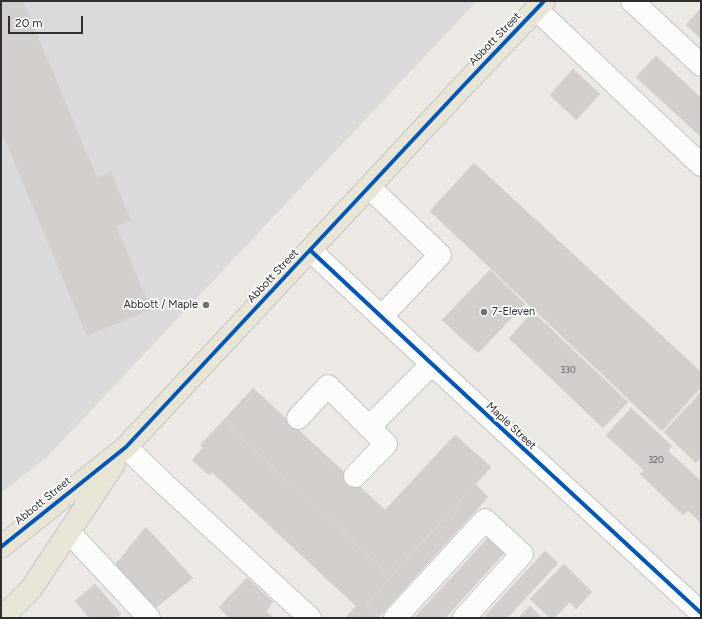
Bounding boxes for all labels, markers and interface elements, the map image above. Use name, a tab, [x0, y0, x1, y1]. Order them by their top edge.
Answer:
scale bar	[10, 8, 85, 34]
street label: Abbott Street	[466, 10, 524, 68]
text: 20 m	[15, 16, 43, 30]
street label: Abbott Street	[245, 246, 301, 306]
place label: Abbott / Maple	[123, 298, 198, 312]
marker: Abbott / Maple	[201, 300, 211, 310]
place label: 7-Eleven	[492, 305, 535, 319]
marker: 7-Eleven	[479, 307, 489, 317]
house number: 330	[560, 365, 576, 375]
street label: Maple Street	[483, 400, 539, 452]
house number: 320	[648, 455, 664, 465]
street label: Abbott Street	[12, 474, 74, 528]

